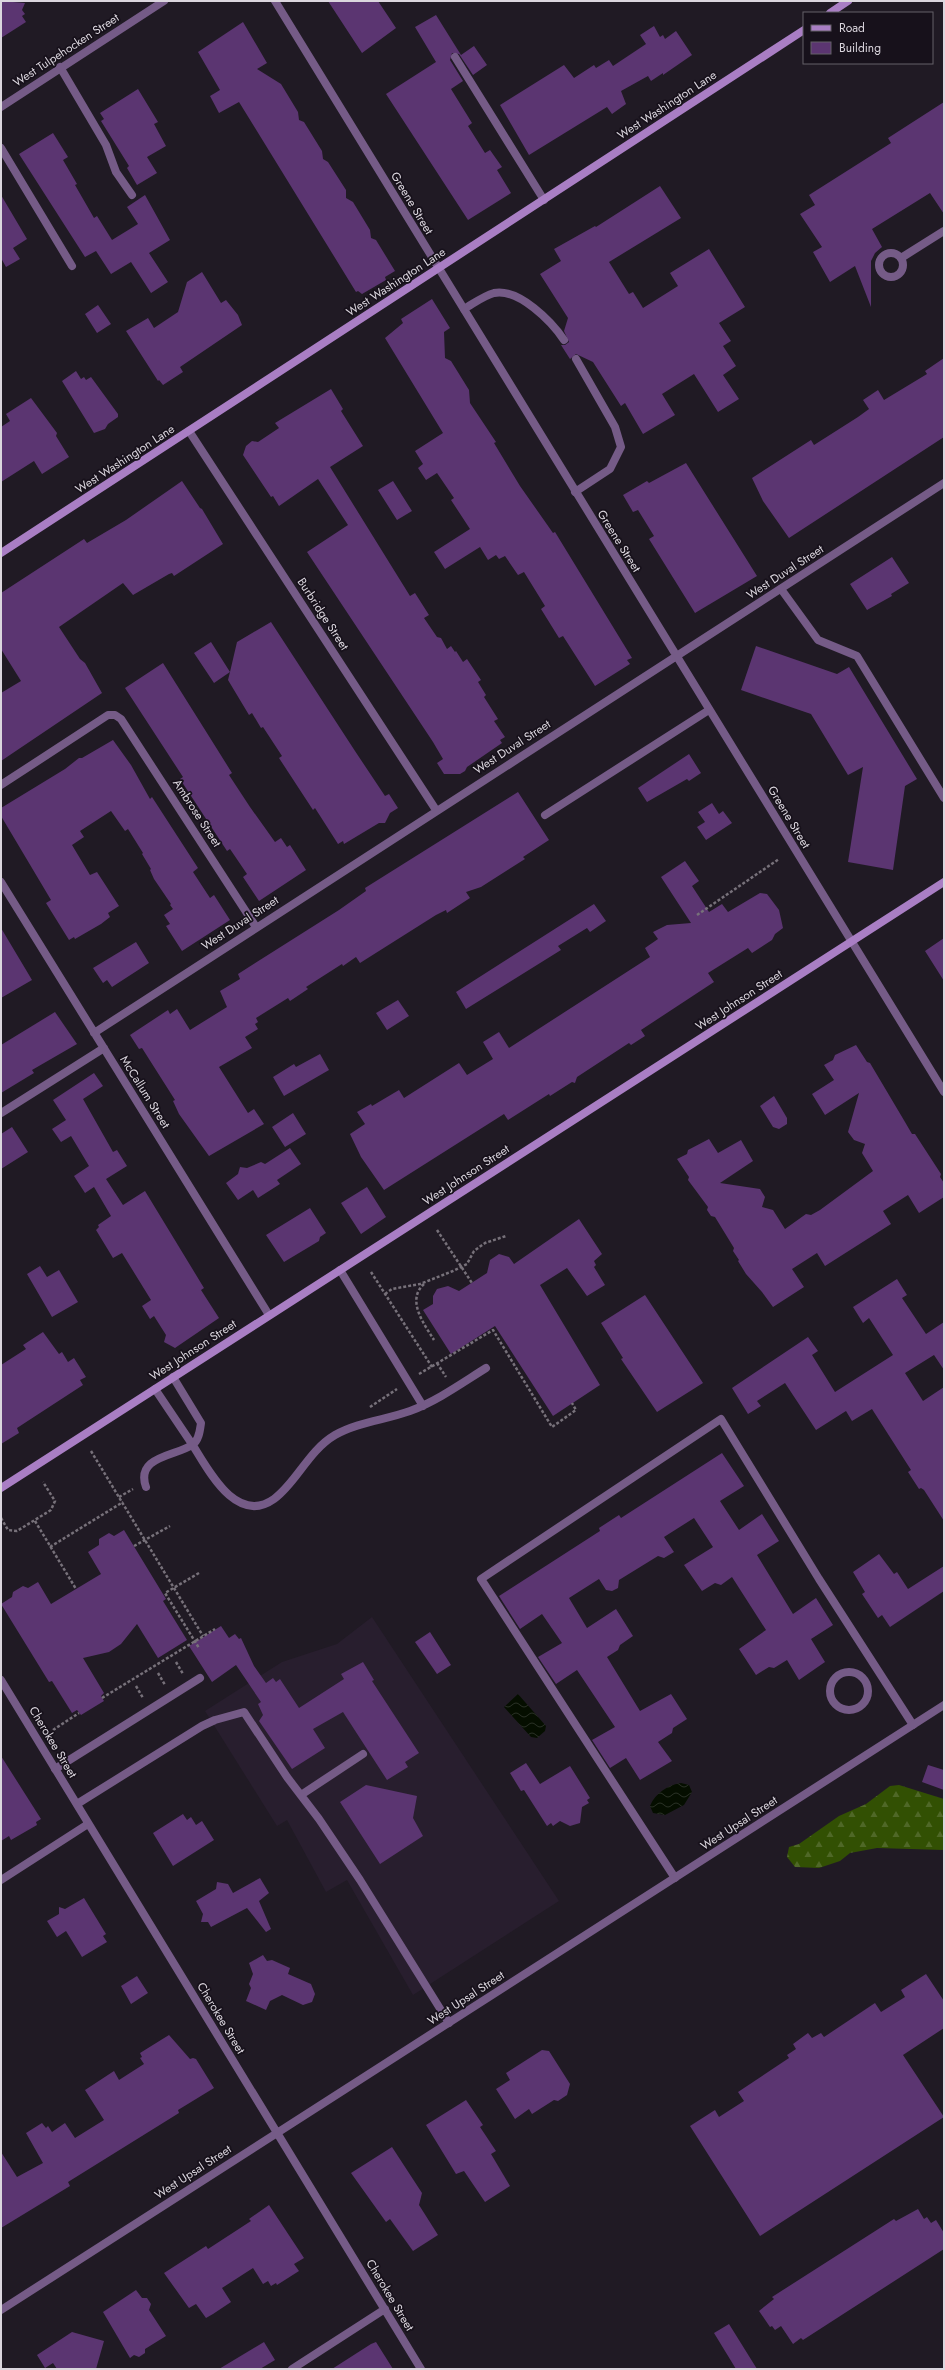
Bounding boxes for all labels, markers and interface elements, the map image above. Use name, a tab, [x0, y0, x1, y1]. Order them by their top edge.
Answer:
street label: West Tulpehocken Street	[9, 9, 123, 91]
legend	[803, 12, 933, 64]
text: Road	[839, 19, 865, 37]
text: Building	[839, 39, 881, 57]
street label: West Washington Lane	[614, 66, 720, 144]
street label: Greene Street	[386, 168, 438, 238]
street label: West Washington Lane	[343, 243, 449, 321]
street label: West Washington Lane	[72, 420, 178, 498]
street label: Greene Street	[593, 506, 645, 576]
street label: West Duval Street	[743, 540, 827, 604]
street label: Burbridge Street	[293, 574, 353, 654]
street label: West Duval Street	[470, 715, 554, 779]
street label: Ambrose Street	[168, 775, 226, 851]
street label: Greene Street	[763, 782, 815, 852]
street label: West Duval Street	[198, 891, 282, 955]
street label: West Johnson Street	[692, 965, 786, 1035]
street label: McCallum Street	[115, 1052, 175, 1132]
street label: West Johnson Street	[419, 1140, 513, 1210]
street label: West Johnson Street	[146, 1315, 240, 1385]
street label: Cherokee Street	[24, 1703, 82, 1781]
street label: West Upsal Street	[697, 1791, 781, 1855]
street label: West Upsal Street	[424, 1966, 508, 2030]
street label: Cherokee Street	[192, 1979, 250, 2057]
street label: West Upsal Street	[151, 2140, 235, 2204]
street label: Cherokee Street	[361, 2256, 419, 2334]

